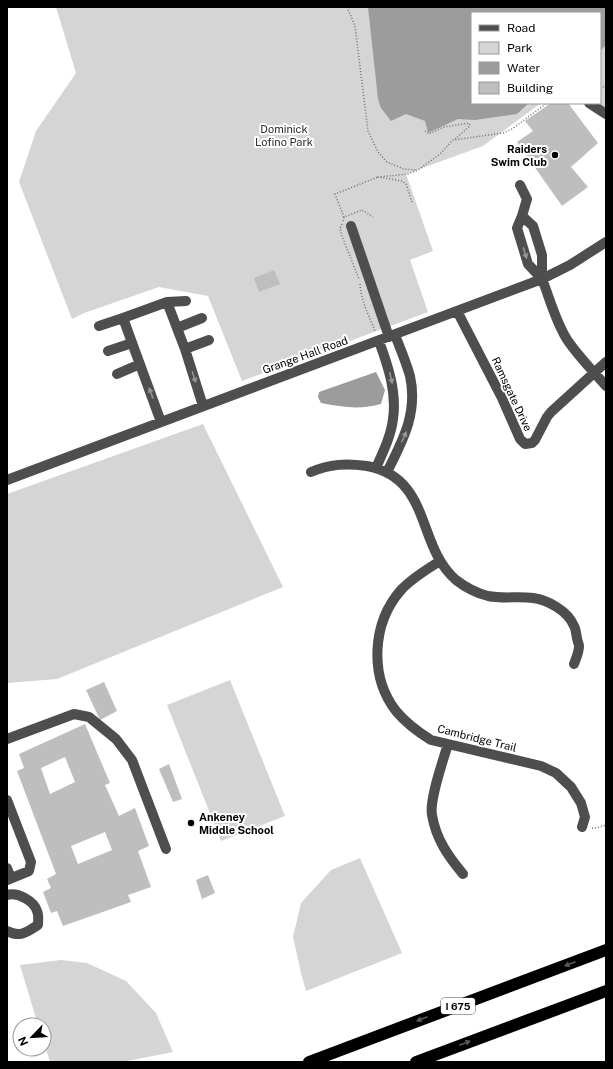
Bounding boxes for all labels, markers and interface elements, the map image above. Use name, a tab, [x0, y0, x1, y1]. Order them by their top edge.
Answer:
legend	[471, 12, 601, 104]
text: Road	[507, 21, 535, 35]
text: Park	[507, 41, 533, 55]
text: Water	[507, 61, 541, 75]
text: Building	[507, 81, 553, 95]
park label: Dominick Lofino Park	[255, 123, 313, 148]
place label: Raiders Swim Club	[491, 143, 547, 168]
marker: Raiders Swim Club	[550, 150, 560, 160]
one-way arrow	[522, 248, 528, 260]
street label: Grange Hall Road	[261, 334, 349, 376]
street label: Ramsgate Drive	[490, 355, 534, 433]
one-way arrow	[191, 372, 197, 384]
one-way arrow	[388, 372, 394, 384]
one-way arrow	[147, 387, 153, 399]
one-way arrow	[401, 431, 407, 442]
street label: Cambridge Trail	[436, 722, 518, 754]
place label: Ankeney Middle School	[199, 811, 274, 836]
marker: Ankeney Middle School	[186, 818, 196, 828]
one-way arrow	[563, 961, 575, 967]
road number: I 675	[441, 998, 475, 1014]
north arrow	[12, 1017, 52, 1057]
one-way arrow	[415, 1017, 427, 1023]
text: N	[16, 1035, 30, 1048]
one-way arrow	[460, 1040, 472, 1046]

